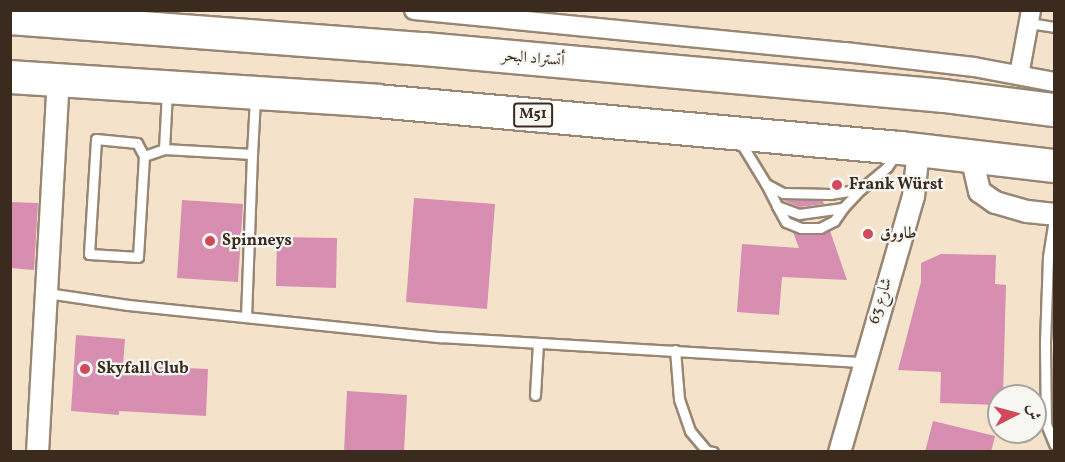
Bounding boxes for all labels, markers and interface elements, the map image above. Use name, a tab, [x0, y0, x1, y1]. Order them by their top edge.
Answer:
street label: أتستراد البحر	[501, 47, 565, 71]
road number: M51	[512, 103, 554, 127]
place label: Frank Würst	[849, 175, 944, 195]
marker: Frank Würst	[830, 178, 844, 192]
place label: طاووق	[880, 224, 917, 244]
marker: طاووق	[861, 227, 875, 241]
place label: Spinneys	[222, 231, 292, 251]
marker: Spinneys	[203, 234, 217, 248]
street label: شارع 63	[865, 276, 897, 326]
place label: Skyfall Club	[97, 359, 189, 379]
marker: Skyfall Club	[78, 362, 92, 376]
north arrow	[987, 384, 1047, 444]
text: ش	[1021, 403, 1045, 421]

